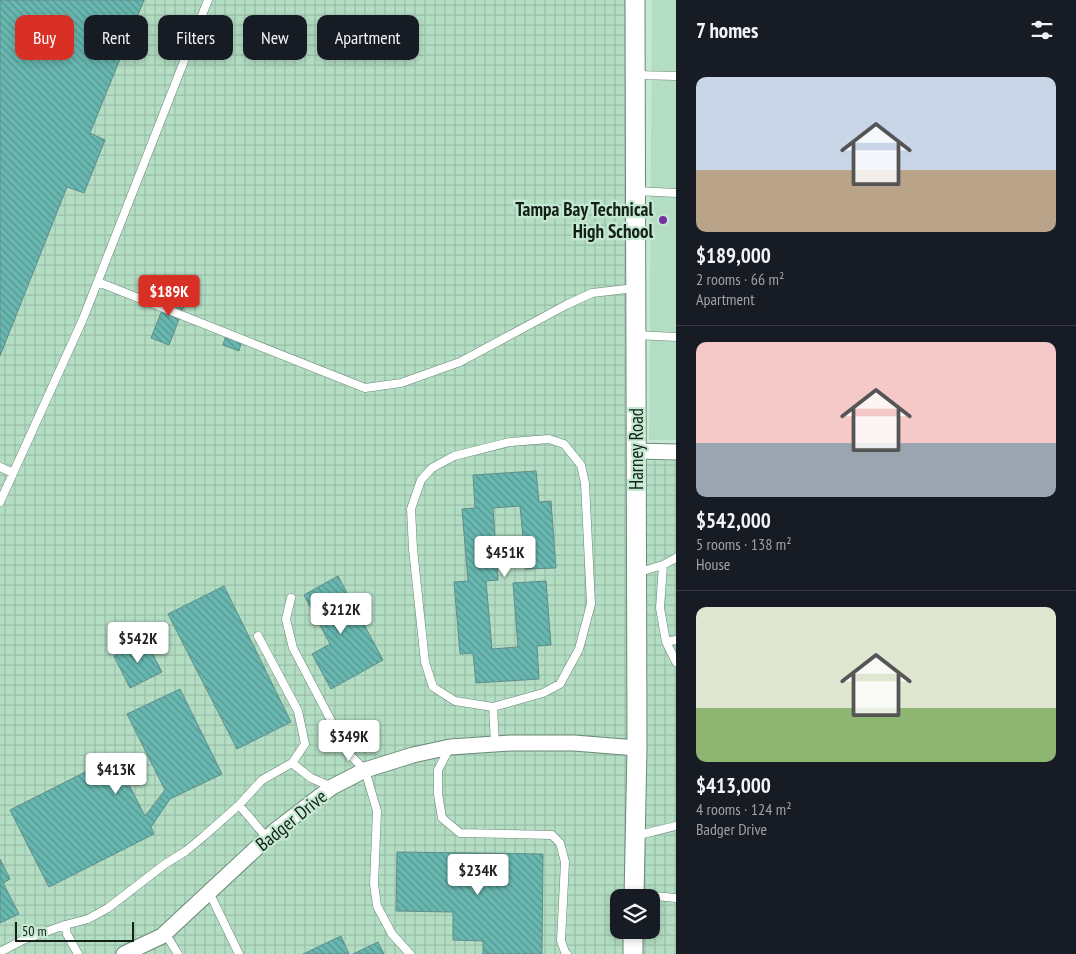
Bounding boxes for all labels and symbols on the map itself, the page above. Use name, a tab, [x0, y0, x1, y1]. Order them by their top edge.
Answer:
place label: Tampa Bay Technical High School	[515, 197, 653, 243]
marker: Tampa Bay Technical High School	[657, 214, 669, 226]
pin: $189K	[134, 274, 204, 317]
street label: Harney Road	[624, 408, 648, 490]
pin: $451K	[470, 536, 540, 578]
pin: $212K	[306, 592, 376, 635]
pin: $542K	[103, 622, 173, 664]
pin: $349K	[314, 720, 384, 762]
pin: $413K	[81, 752, 151, 795]
street label: Badger Drive	[251, 784, 332, 856]
pin: $234K	[443, 854, 513, 896]
scale bar	[15, 919, 134, 942]

